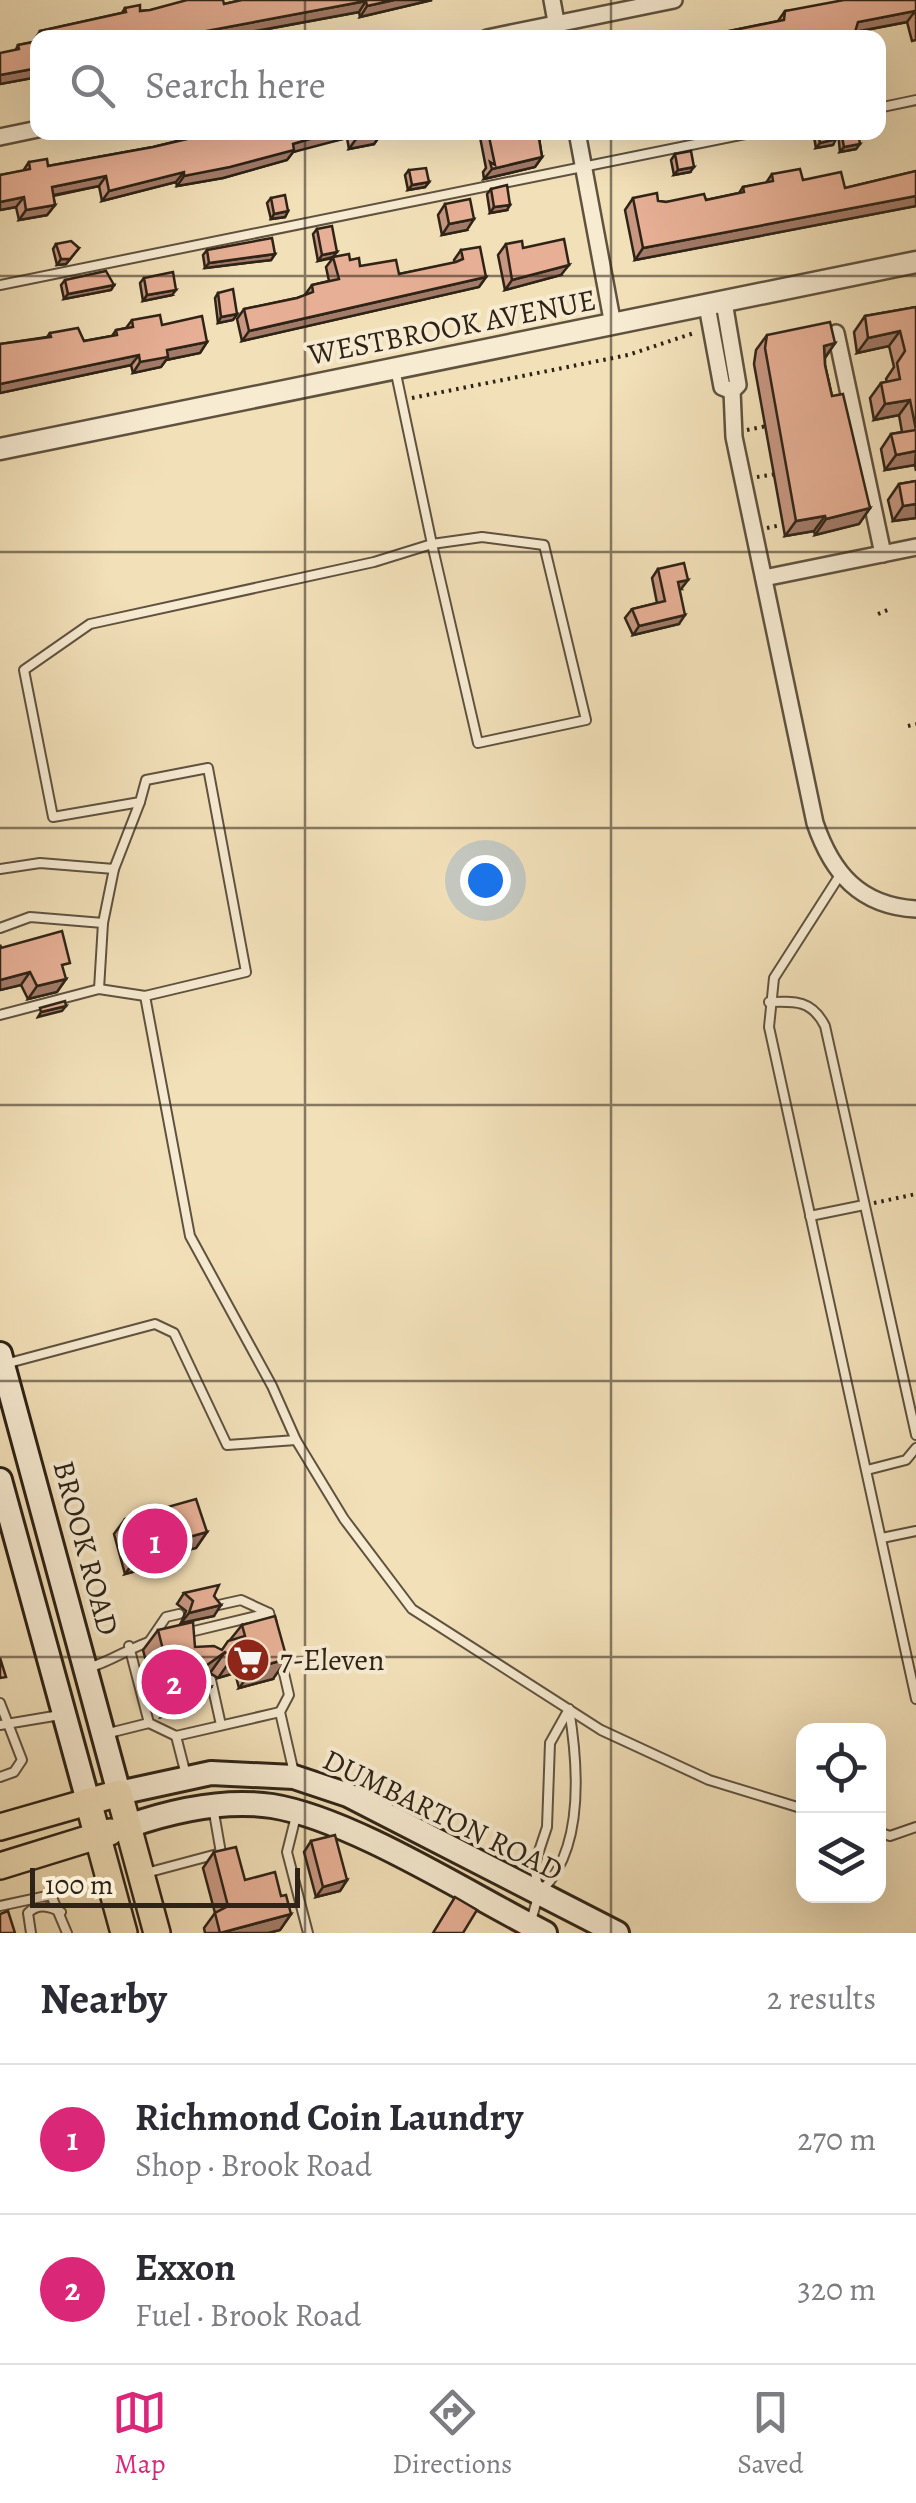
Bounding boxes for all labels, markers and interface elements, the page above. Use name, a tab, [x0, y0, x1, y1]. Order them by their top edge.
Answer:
search box	[30, 30, 886, 140]
icon: search	[65, 58, 120, 113]
text: Search here	[145, 59, 326, 111]
street label: WESTBROOK AVENUE	[304, 279, 599, 375]
your location	[460, 855, 511, 906]
street label: BROOK ROAD	[43, 1456, 129, 1640]
pin: 1	[122, 1504, 188, 1578]
supermarket icon: 7-Eleven	[225, 1637, 271, 1683]
place label: 7-Eleven	[280, 1640, 384, 1680]
pin: 2	[142, 1644, 206, 1720]
map controls	[796, 1723, 886, 1903]
button: locate	[796, 1723, 886, 1813]
street label: DUMBARTON ROAD	[316, 1740, 570, 1890]
button: layers	[796, 1813, 886, 1903]
scale bar	[30, 1863, 300, 1908]
text: 100 m	[45, 1866, 113, 1904]
text: Nearby	[40, 1970, 167, 2027]
text: 2 results	[767, 1976, 876, 2020]
text: Richmond Coin Laundry	[135, 2091, 523, 2143]
text: 1	[67, 2117, 78, 2161]
text: 270 m	[797, 2117, 876, 2161]
text: Shop · Brook Road	[135, 2143, 372, 2187]
text: Exxon	[135, 2241, 236, 2293]
text: 2	[65, 2267, 80, 2311]
text: 320 m	[797, 2267, 876, 2311]
text: Fuel · Brook Road	[135, 2293, 361, 2337]
tab: Map	[112, 2385, 167, 2483]
tab: Directions	[392, 2385, 512, 2483]
tab: Saved	[737, 2385, 804, 2483]

